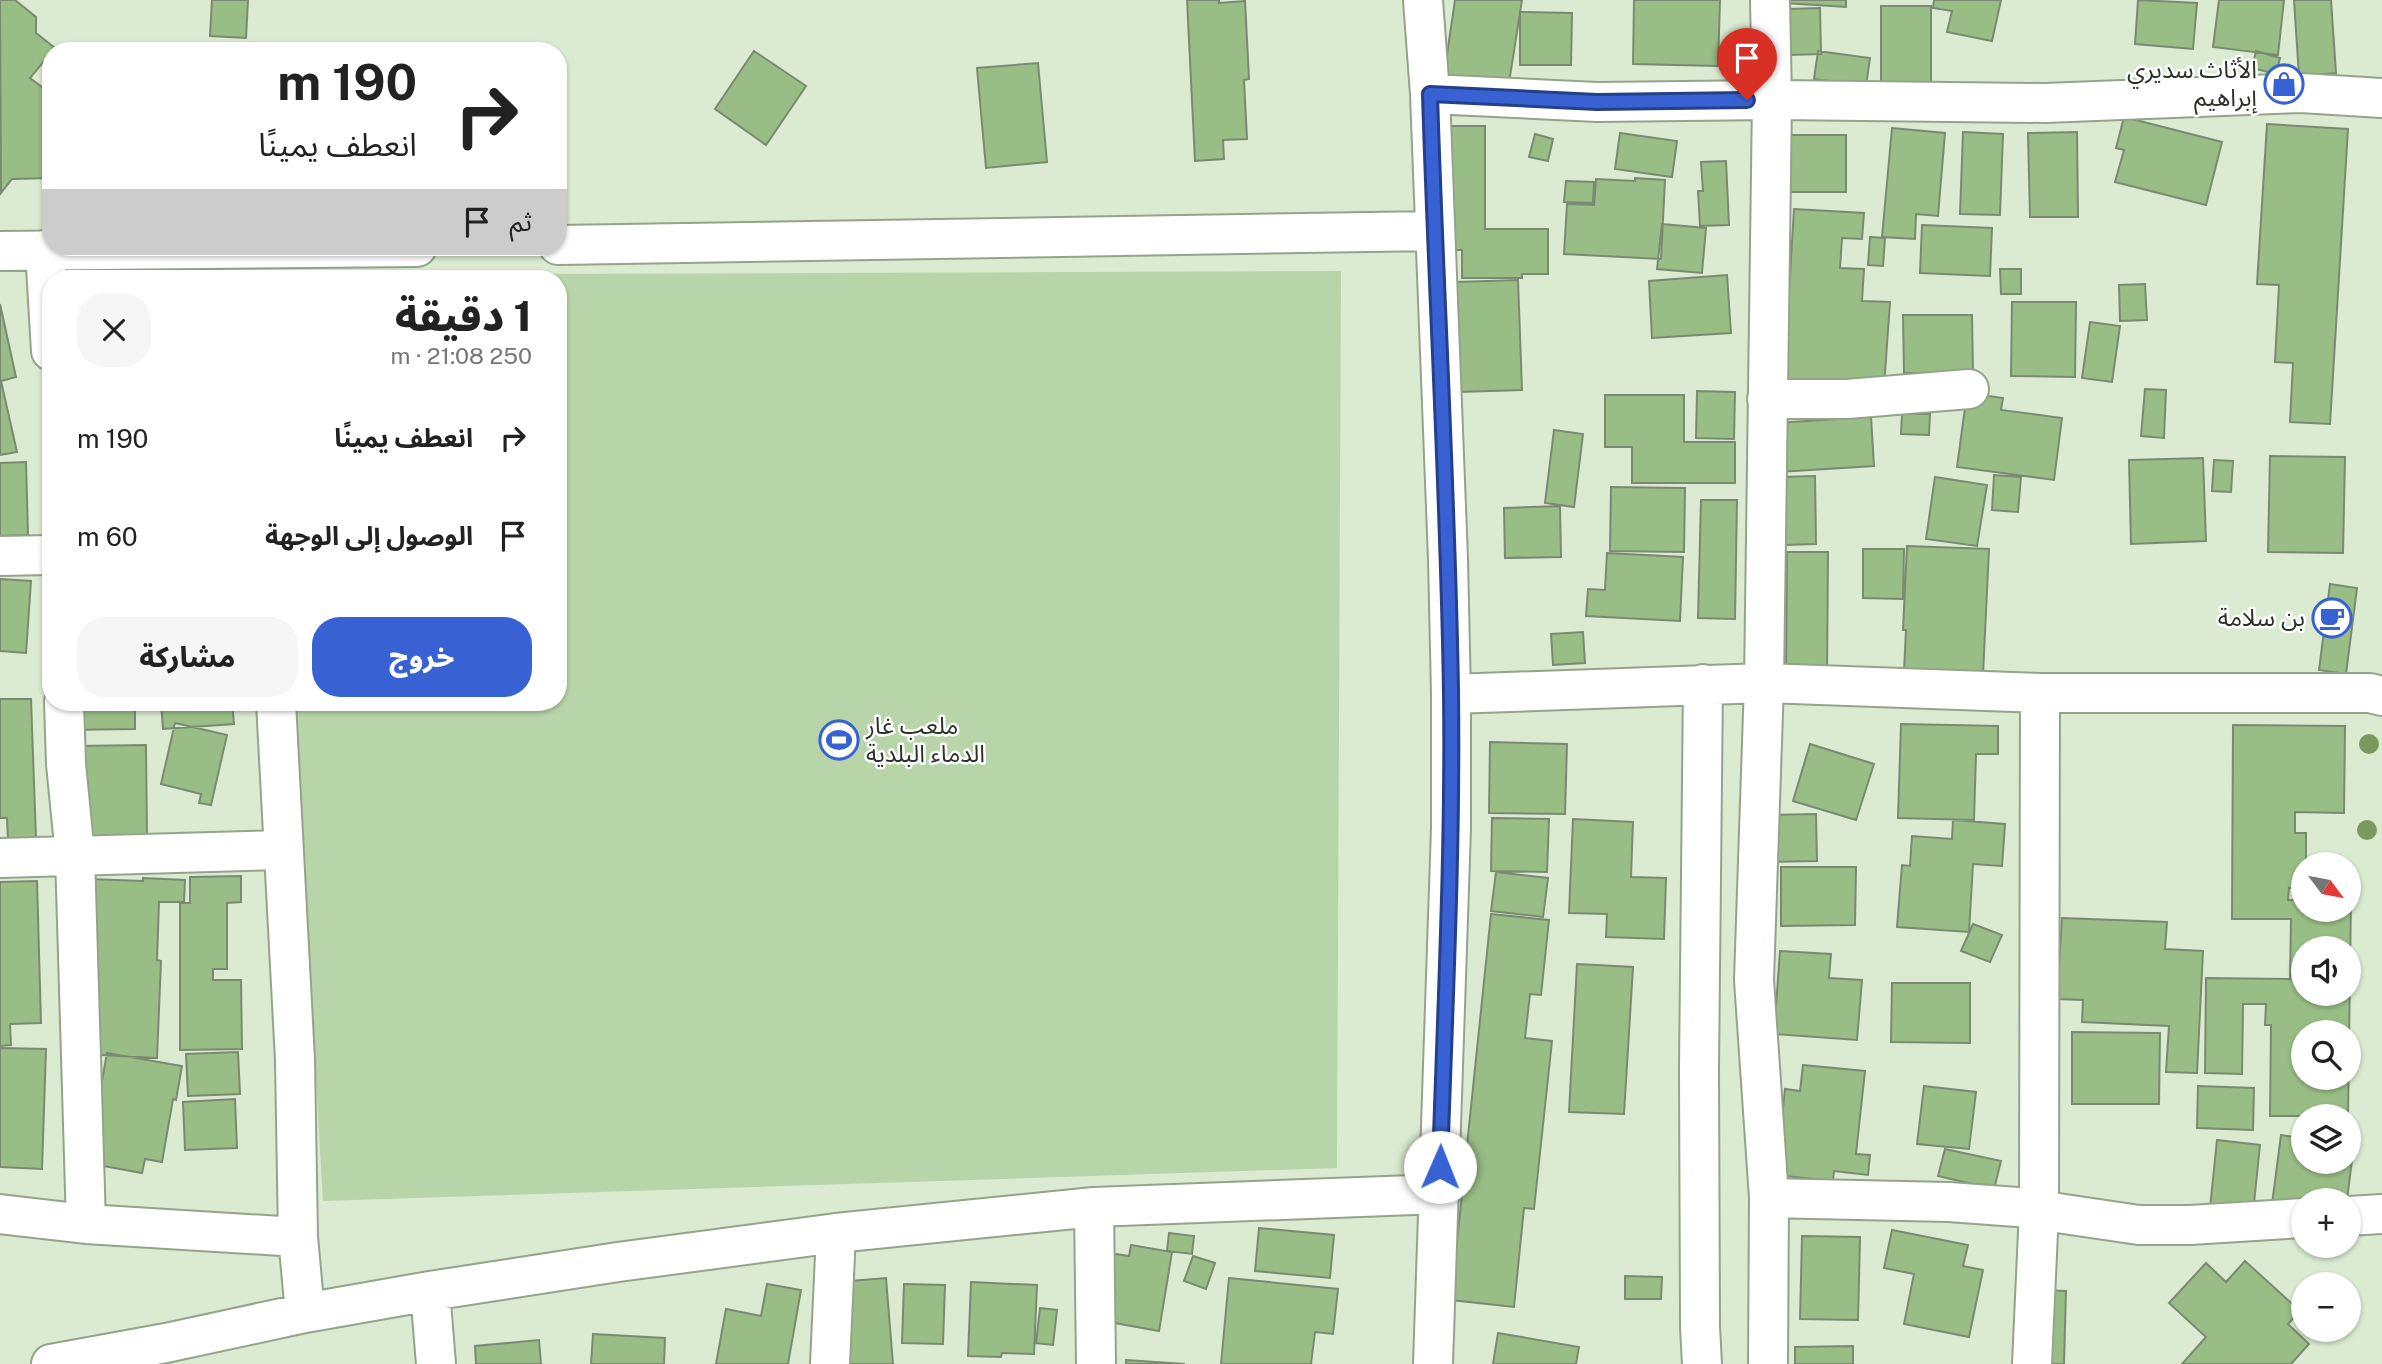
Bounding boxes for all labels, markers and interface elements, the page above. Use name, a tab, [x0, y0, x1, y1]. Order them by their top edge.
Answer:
pin	[1717, 28, 1777, 100]
icon: arrive	[1728, 39, 1766, 77]
text: 190 m	[277, 53, 417, 111]
place label: الأثاث سديري إبراهيم	[2127, 55, 2258, 115]
shop icon: الأثاث سديري إبراهيم	[2263, 63, 2305, 105]
icon: right	[441, 70, 532, 161]
text: انعطف يمينًا	[258, 126, 417, 163]
icon: arrive	[458, 203, 496, 241]
text: ثم	[510, 206, 532, 237]
text: 1 دقيقة	[395, 291, 532, 340]
button: close	[77, 293, 151, 367]
text: 250 m · 21:08	[391, 342, 532, 369]
icon: right	[494, 419, 532, 457]
text: انعطف يمينًا	[334, 422, 473, 453]
text: 190 m	[77, 423, 148, 454]
icon: arrive	[494, 517, 532, 555]
text: الوصول إلى الوجهة	[265, 520, 473, 551]
text: 60 m	[77, 521, 138, 552]
cafe icon: بن سلامة	[2311, 597, 2353, 639]
place label: بن سلامة	[2218, 603, 2305, 631]
button: مشاركة	[77, 617, 298, 697]
button: خروج	[312, 617, 532, 697]
place label: ملعب غار الدماء البلدية	[865, 711, 985, 767]
sports icon: ملعب غار الدماء البلدية	[818, 719, 860, 761]
north arrow	[2291, 852, 2361, 922]
map controls	[2291, 852, 2361, 1342]
button: sound	[2291, 936, 2361, 1006]
button: search	[2291, 1020, 2361, 1090]
button: layers	[2291, 1104, 2361, 1174]
position arrow	[1403, 1130, 1477, 1204]
button: +	[2291, 1188, 2361, 1258]
button: −	[2291, 1272, 2361, 1342]

